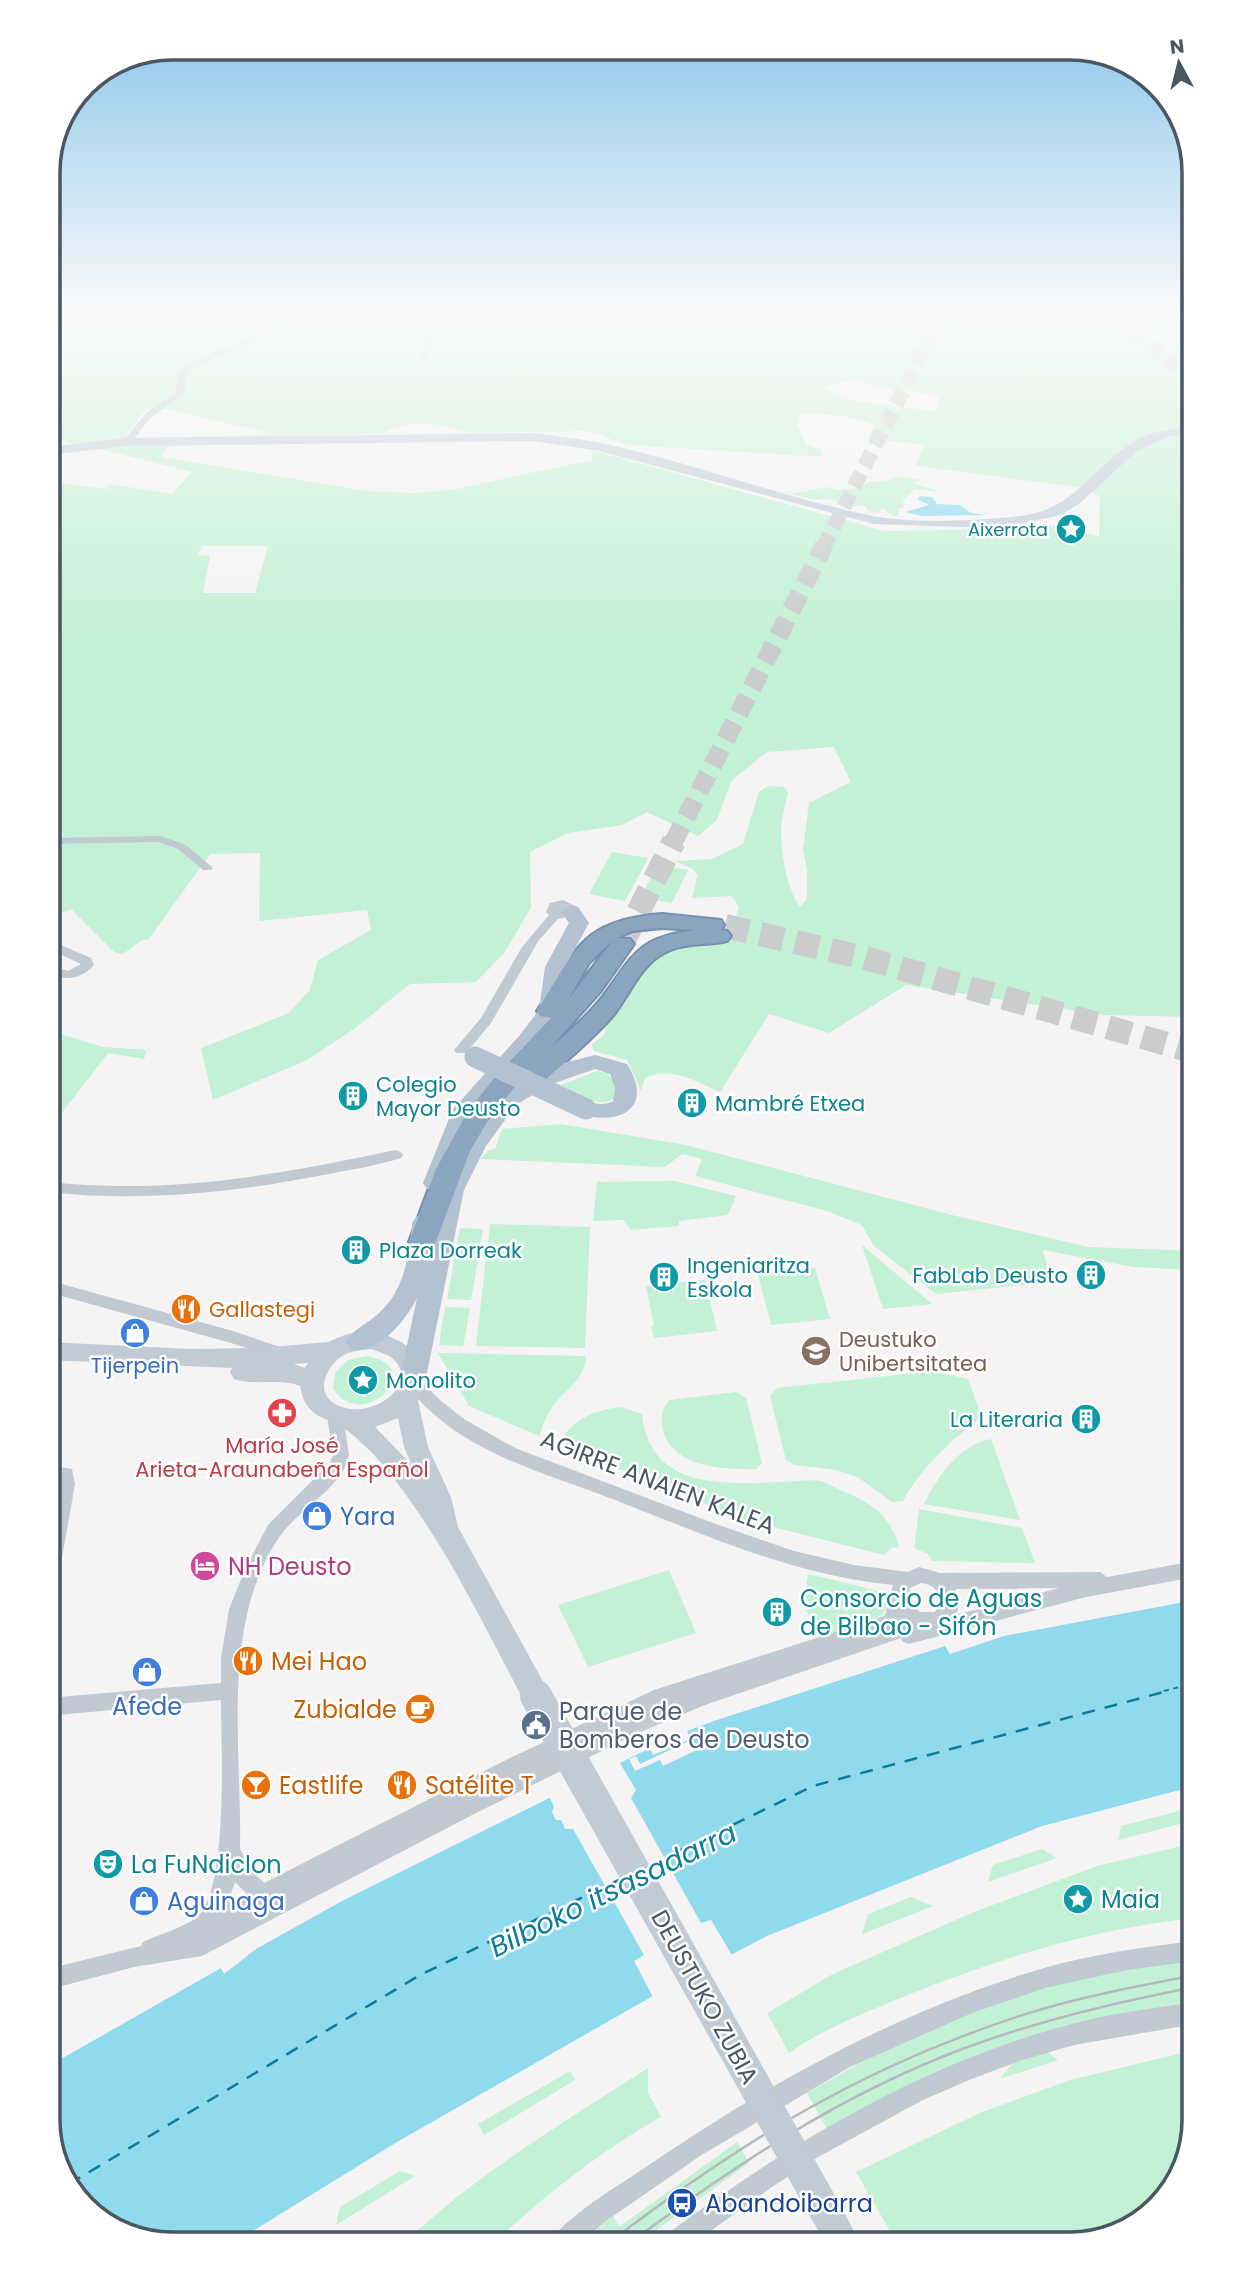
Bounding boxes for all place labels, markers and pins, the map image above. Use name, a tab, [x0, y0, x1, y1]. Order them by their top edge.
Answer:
place icon: Aixerrota	[1054, 512, 1088, 546]
place label: Aixerrota	[968, 517, 1048, 542]
place label: Colegio Mayor Deusto	[376, 1070, 520, 1123]
building icon: Colegio Mayor Deusto	[336, 1079, 370, 1113]
building icon: Mambré Etxea	[675, 1086, 709, 1120]
place label: Mambré Etxea	[715, 1089, 865, 1118]
building icon: Plaza Dorreak	[339, 1233, 373, 1267]
place label: Plaza Dorreak	[379, 1236, 522, 1265]
place label: Ingeniaritza Eskola	[687, 1251, 810, 1304]
building icon: FabLab Deusto	[1074, 1258, 1108, 1292]
building icon: Ingeniaritza Eskola	[647, 1260, 681, 1294]
place label: FabLab Deusto	[913, 1261, 1068, 1290]
restaurant icon: Gallastegi	[169, 1292, 203, 1326]
place label: Gallastegi	[209, 1295, 315, 1324]
shop icon: Tijerpein	[118, 1316, 152, 1350]
place label: Deustuko Unibertsitatea	[839, 1325, 987, 1378]
school or university icon: Deustuko Unibertsitatea	[799, 1334, 833, 1368]
place label: Tijerpein	[91, 1351, 179, 1380]
place icon: Monolito	[346, 1363, 380, 1397]
place label: Monolito	[386, 1366, 476, 1395]
pharmacy icon: María José Arieta-Araunabeña Español	[265, 1396, 299, 1430]
building icon: La Literaria	[1069, 1402, 1103, 1436]
place label: La Literaria	[950, 1405, 1063, 1434]
place label: María José Arieta-Araunabeña Español	[135, 1431, 429, 1484]
shop icon: Yara	[300, 1499, 334, 1533]
place label: Yara	[340, 1500, 395, 1533]
hotel icon: NH Deusto	[188, 1549, 222, 1583]
place label: NH Deusto	[228, 1550, 352, 1583]
place label: Consorcio de Aguas de Bilbao - Sifón	[800, 1582, 1042, 1643]
building icon: Consorcio de Aguas de Bilbao - Sifón	[760, 1595, 794, 1629]
restaurant icon: Mei Hao	[231, 1644, 265, 1678]
place label: Mei Hao	[271, 1645, 367, 1678]
shop icon: Afede	[130, 1655, 164, 1689]
place label: Afede	[112, 1690, 182, 1723]
cafe icon: Zubialde	[403, 1692, 437, 1726]
place label: Zubialde	[293, 1693, 397, 1726]
place label: Parque de Bomberos de Deusto	[559, 1695, 810, 1756]
public building icon: Parque de Bomberos de Deusto	[519, 1708, 553, 1742]
bar icon: Eastlife	[239, 1768, 273, 1802]
restaurant icon: Satélite T	[385, 1768, 419, 1802]
place label: Eastlife	[279, 1769, 363, 1802]
place label: Satélite T	[425, 1769, 534, 1802]
theatre icon: La FuNdicIon	[91, 1847, 125, 1881]
place label: La FuNdicIon	[131, 1848, 282, 1881]
place icon: Maia	[1061, 1882, 1095, 1916]
place label: Maia	[1101, 1883, 1160, 1916]
shop icon: Aguinaga	[127, 1884, 161, 1918]
place label: Aguinaga	[167, 1885, 285, 1918]
bus stop icon: Abandoibarra	[665, 2186, 699, 2220]
place label: Abandoibarra	[705, 2187, 873, 2220]

